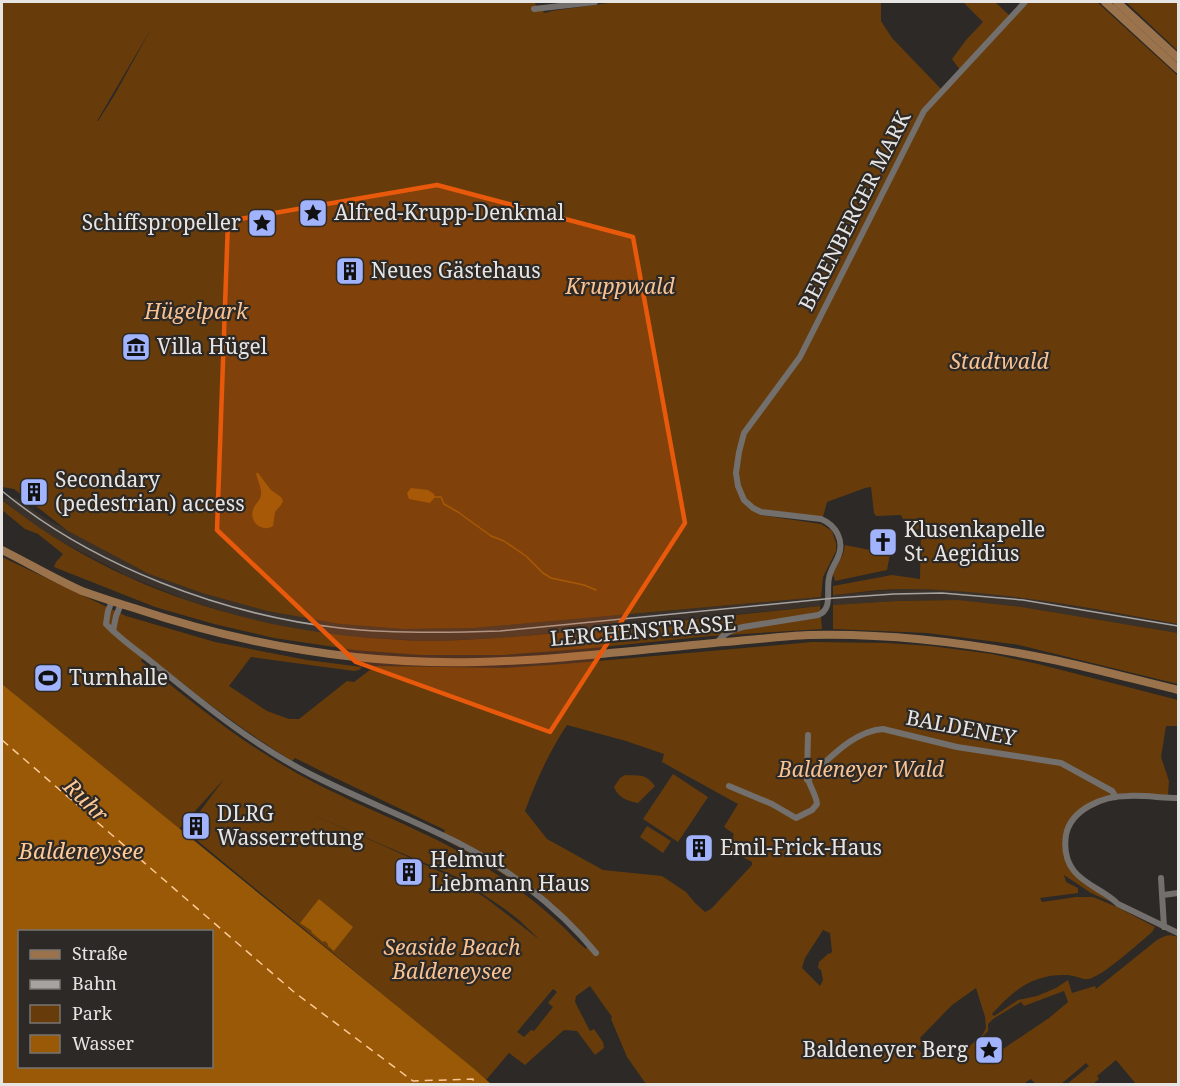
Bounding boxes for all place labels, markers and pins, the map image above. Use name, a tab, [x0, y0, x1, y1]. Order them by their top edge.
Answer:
place icon: Alfred-Krupp-Denkmal	[297, 197, 329, 229]
place label: Alfred-Krupp-Denkmal	[334, 198, 565, 226]
place icon: Schiffspropeller	[246, 207, 278, 239]
place label: Schiffspropeller	[82, 208, 241, 236]
building icon: Neues Gästehaus	[334, 255, 366, 287]
place label: Neues Gästehaus	[371, 256, 541, 284]
museum icon: Villa Hügel	[120, 331, 152, 363]
place label: Villa Hügel	[157, 332, 268, 360]
place label: Secondary (pedestrian) access	[55, 465, 245, 517]
building icon: Secondary (pedestrian) access	[18, 476, 50, 508]
place label: Klusenkapelle St. Aegidius	[904, 515, 1045, 567]
church icon: Klusenkapelle St. Aegidius	[867, 526, 899, 558]
sports icon: Turnhalle	[32, 662, 64, 694]
place label: Turnhalle	[69, 663, 168, 691]
place label: DLRG Wasserrettung	[217, 799, 364, 851]
building icon: DLRG Wasserrettung	[180, 810, 212, 842]
building icon: Emil-Frick-Haus	[683, 832, 715, 864]
place label: Emil-Frick-Haus	[720, 833, 882, 861]
place label: Helmut Liebmann Haus	[430, 845, 589, 897]
building icon: Helmut Liebmann Haus	[393, 856, 425, 888]
place icon: Baldeneyer Berg	[973, 1034, 1005, 1066]
place label: Baldeneyer Berg	[802, 1035, 969, 1063]

